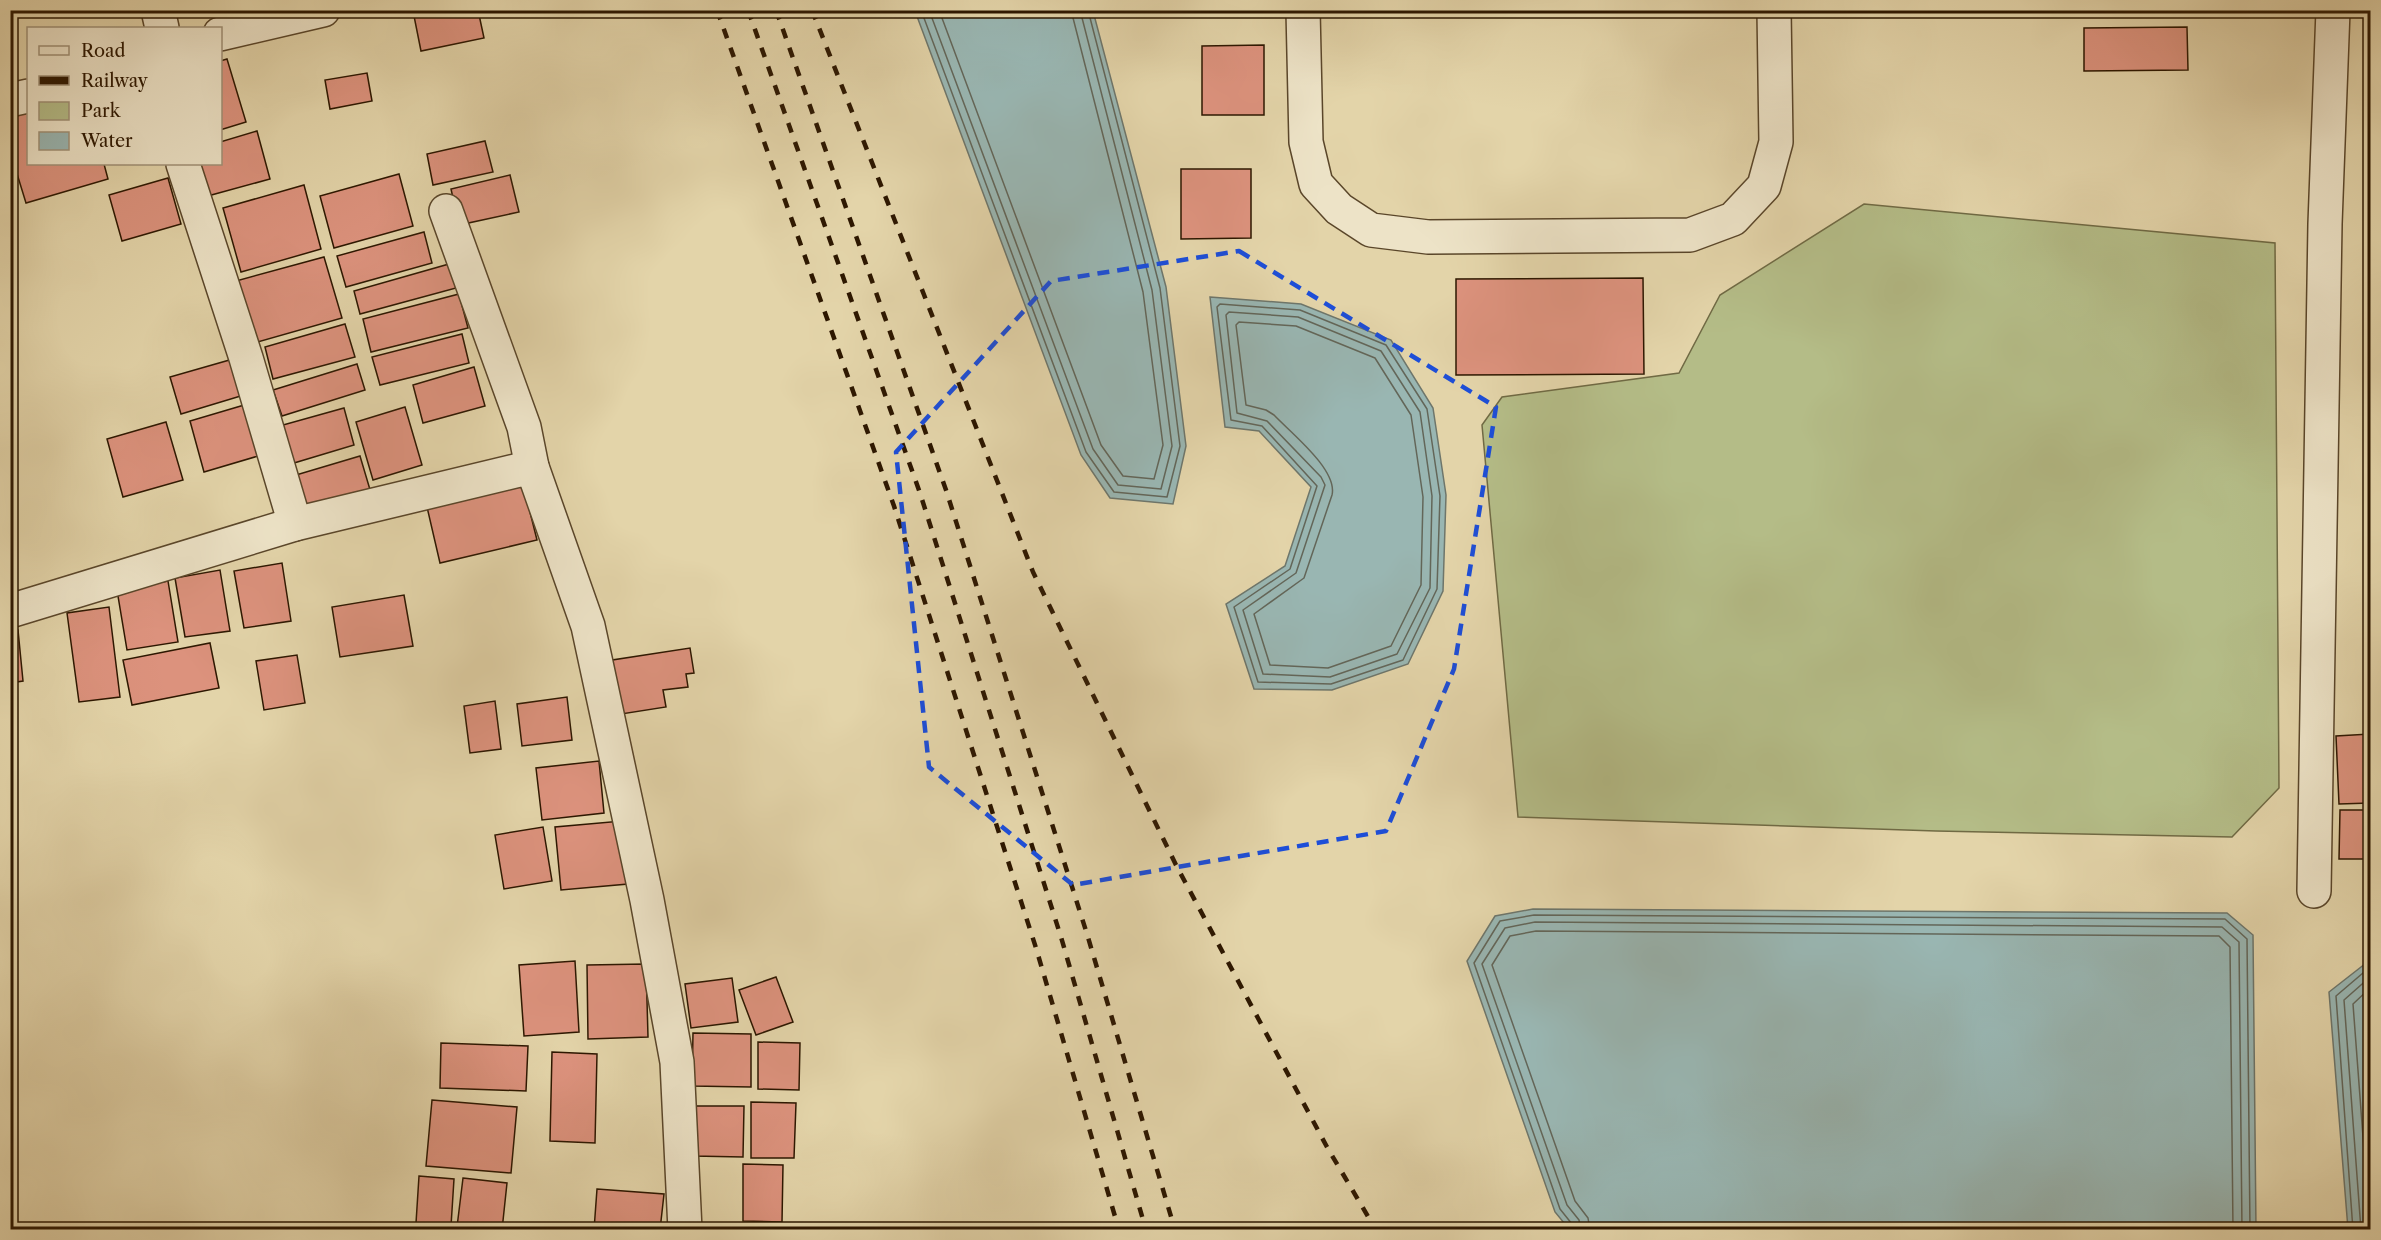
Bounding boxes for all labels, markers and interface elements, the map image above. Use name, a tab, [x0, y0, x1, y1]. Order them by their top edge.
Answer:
legend	[27, 27, 222, 165]
text: Road	[81, 40, 126, 62]
text: Railway	[81, 70, 149, 92]
text: Park	[81, 100, 122, 122]
text: Water	[80, 130, 133, 152]

